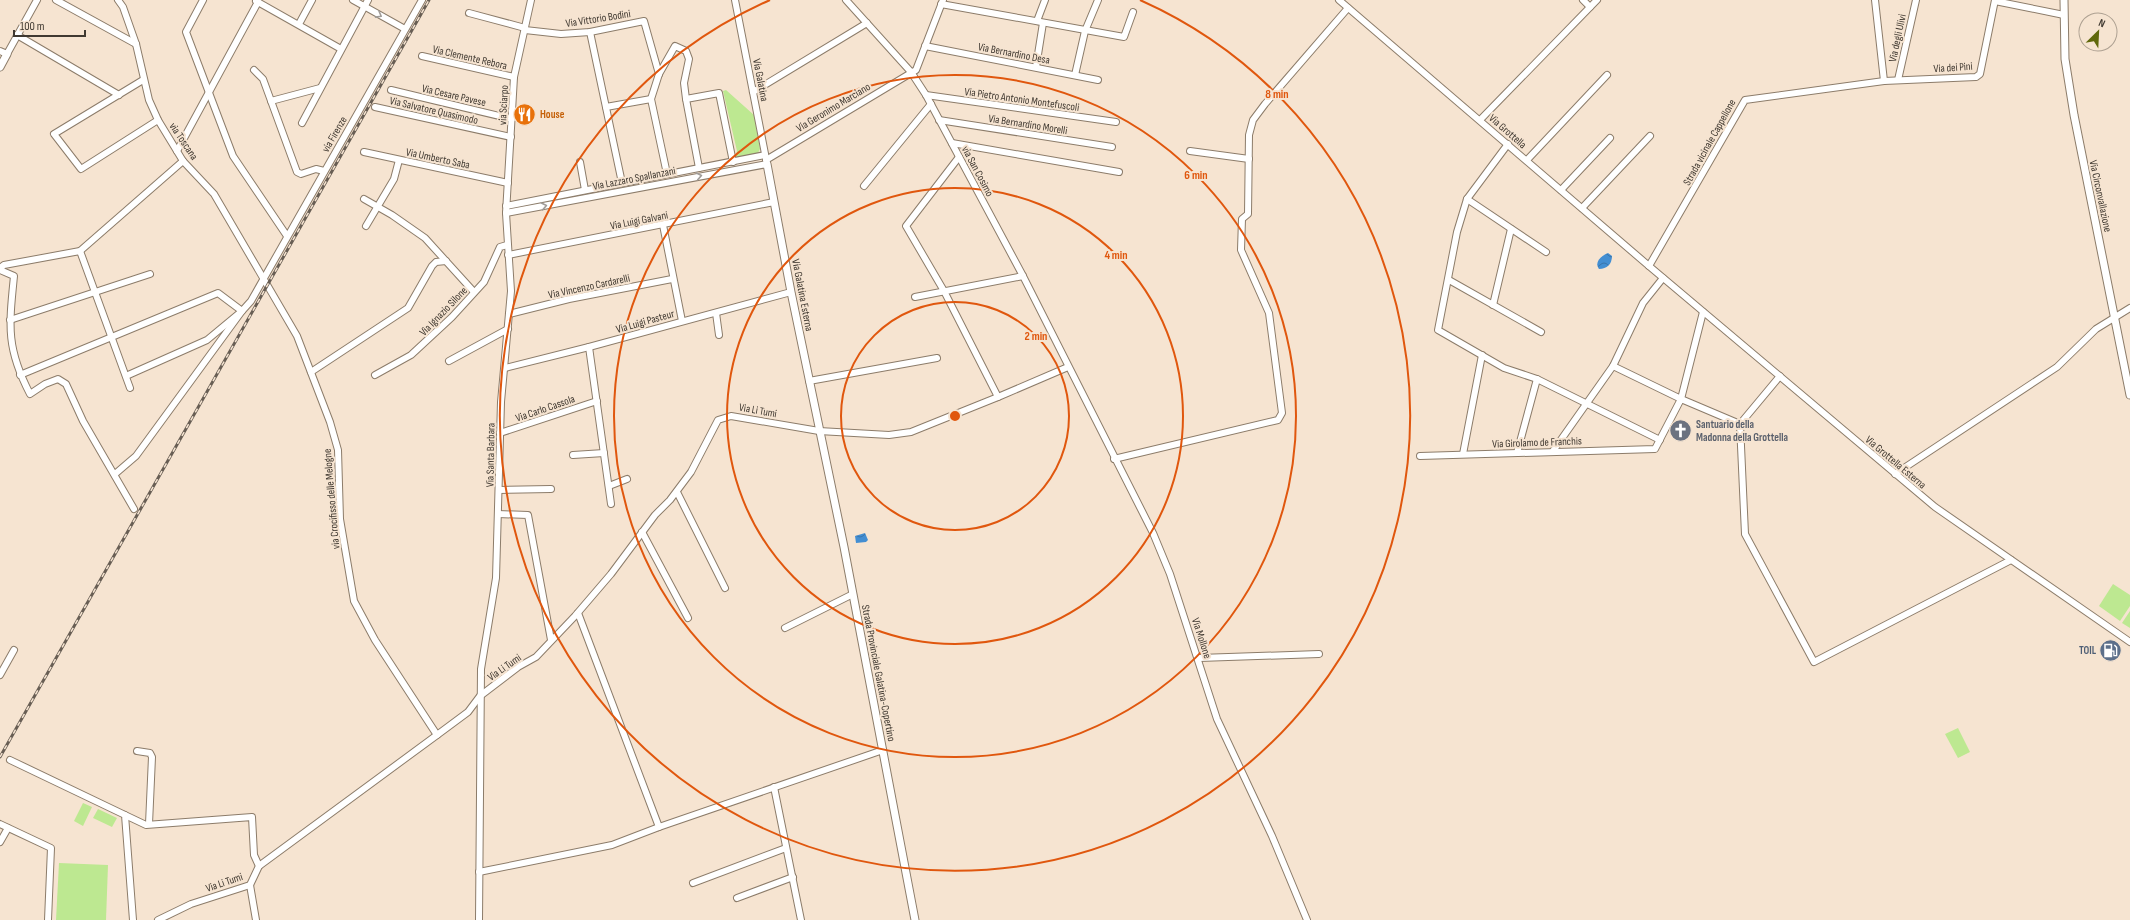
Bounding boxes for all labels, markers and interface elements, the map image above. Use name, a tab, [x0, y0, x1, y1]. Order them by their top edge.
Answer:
street label: Via Vittorio Bodini	[565, 7, 631, 30]
one-way arrow	[375, 10, 382, 17]
scale bar	[14, 12, 85, 38]
north arrow	[2078, 12, 2118, 52]
street label: Via degli Ulivi	[1886, 13, 1909, 63]
text: N	[2097, 16, 2107, 31]
text: 100 m	[20, 19, 45, 34]
street label: Via Bernardino Desa	[977, 40, 1051, 67]
street label: Via Clemente Rebora	[431, 43, 508, 72]
street label: Via Galatina	[750, 58, 771, 103]
street label: Via dei Pini	[1933, 60, 1973, 75]
street label: Via Geronimo Marciano	[794, 80, 873, 135]
street label: Via Cesare Pavese	[420, 82, 487, 109]
street label: via Sciarpo	[496, 84, 511, 125]
street label: Via Pietro Antonio Montefuscoli	[964, 85, 1080, 114]
text: 8 min	[1265, 87, 1289, 102]
street label: Via Salvatore Quasimodo	[388, 94, 480, 127]
street label: Strada vicinale Cappellone	[1680, 97, 1739, 188]
restaurant icon: House	[511, 101, 537, 127]
place label: House	[540, 108, 565, 121]
street label: Via Bernardino Morelli	[987, 112, 1068, 137]
street label: Via Grottella	[1486, 112, 1529, 151]
street label: via Firenze	[319, 114, 350, 154]
street label: via Toscana	[166, 120, 201, 162]
street label: via San Cosimo	[959, 144, 996, 199]
street label: Via Umberto Saba	[405, 145, 471, 172]
street label: Via Circonvallazione	[2087, 159, 2114, 233]
street label: Via Lazzaro Spallanzani	[592, 164, 677, 193]
text: 6 min	[1184, 168, 1208, 183]
one-way arrow	[696, 173, 702, 181]
one-way arrow	[541, 202, 547, 211]
street label: Via Luigi Galvani	[609, 209, 669, 232]
text: 4 min	[1104, 248, 1128, 263]
street label: Via Galatina Esterna	[789, 258, 816, 332]
street label: Via Vincenzo Cardarelli	[547, 271, 631, 302]
street label: Via Ignazio Silone	[417, 284, 470, 339]
street label: Via Luigi Pasteur	[615, 307, 676, 336]
text: 2 min	[1025, 329, 1047, 344]
street label: Via Carlo Cassola	[514, 392, 577, 425]
street label: Via Li Tumi	[738, 401, 778, 420]
centre of rings	[948, 409, 962, 423]
church icon: Santuario della Madonna della Grottella	[1667, 417, 1693, 443]
place label: Santuario della Madonna della Grottella	[1696, 418, 1788, 444]
street label: Via Santa Barbara	[483, 423, 498, 487]
street label: Via Grottella Esterna	[1863, 433, 1929, 492]
street label: Via Girolamo de Franchis	[1492, 434, 1582, 451]
street label: via Crocifisso delle Melogne	[321, 448, 342, 550]
street label: Strada Provinciale Galatina-Copertino	[859, 604, 898, 743]
street label: Via Mollone	[1189, 616, 1214, 660]
fuel station icon: TOIL	[2098, 637, 2124, 663]
place label: TOIL	[2079, 644, 2097, 657]
street label: Via Li Tumi	[485, 651, 524, 684]
street label: Via Li Tumi	[204, 870, 244, 895]

